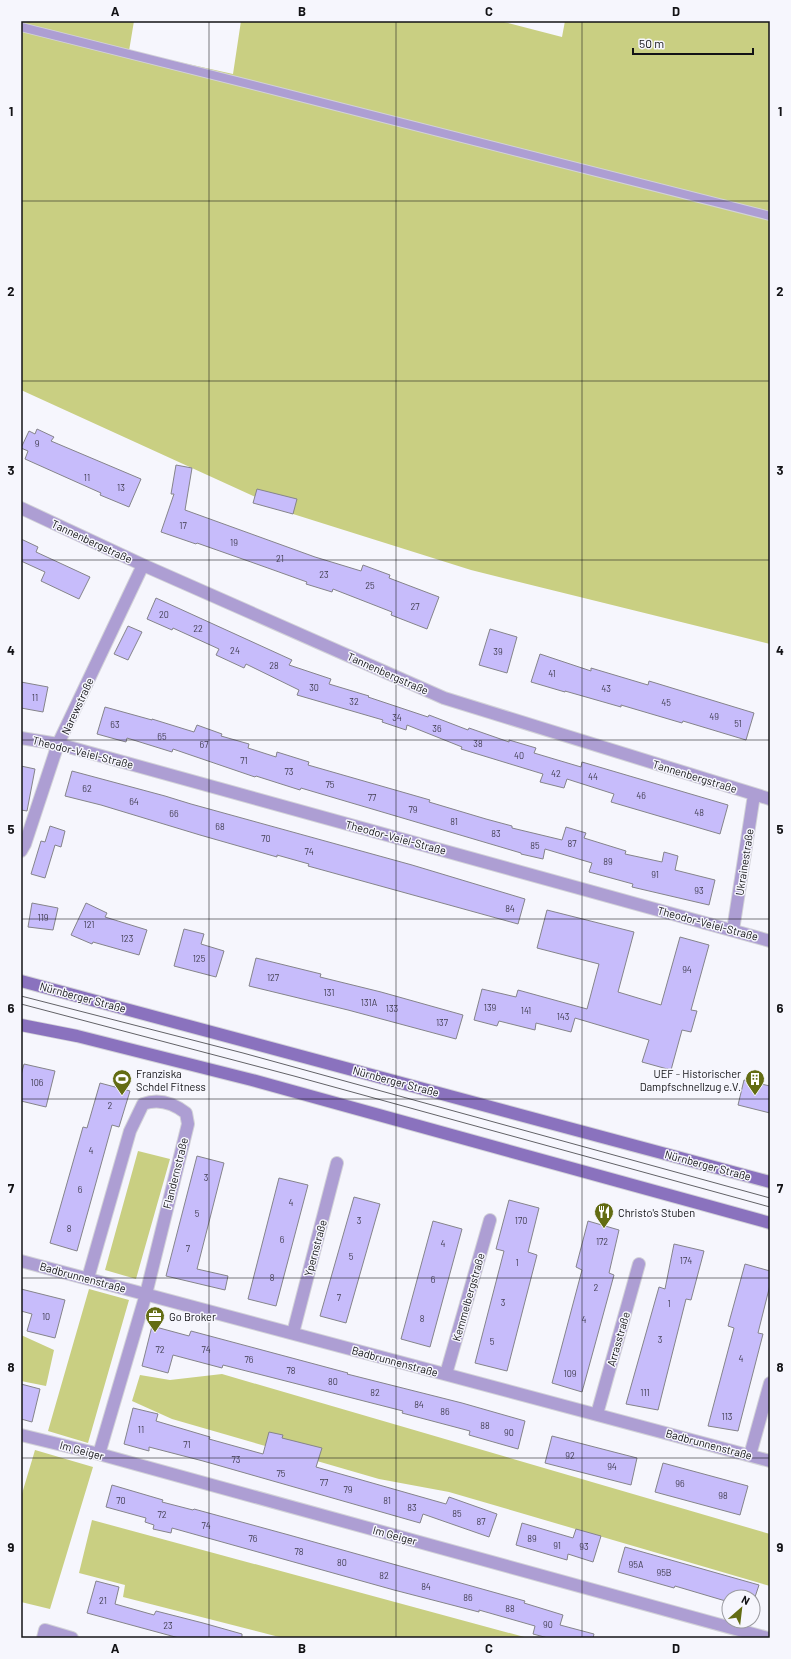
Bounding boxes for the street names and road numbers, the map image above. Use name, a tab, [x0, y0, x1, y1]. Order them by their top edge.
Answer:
street label: Tannenbergstraße	[50, 517, 135, 565]
street label: Tannenbergstraße	[345, 649, 431, 697]
street label: Narewstraße	[58, 675, 96, 736]
street label: Theodor-Veiel-Straße	[31, 733, 135, 771]
street label: Tannenbergstraße	[651, 757, 739, 795]
street label: Theodor-Veiel-Straße	[344, 817, 448, 857]
street label: Ukrainestraße	[732, 827, 756, 896]
street label: Theodor-Veiel-Straße	[656, 903, 760, 943]
street label: Nürnberger Straße	[38, 979, 128, 1015]
street label: Nürnberger Straße	[351, 1063, 441, 1099]
street label: Flandernstraße	[160, 1136, 190, 1210]
street label: Nürnberger Straße	[663, 1147, 753, 1183]
street label: Ypernstraße	[301, 1218, 329, 1278]
street label: Kemmelbergstraße	[449, 1251, 487, 1343]
street label: Badbrunnenstraße	[38, 1259, 128, 1295]
street label: Arrasstraße	[604, 1310, 632, 1368]
street label: Badbrunnenstraße	[350, 1343, 440, 1379]
street label: Badbrunnenstraße	[664, 1426, 754, 1462]
street label: Im Geiger	[58, 1438, 106, 1462]
street label: Im Geiger	[371, 1523, 419, 1547]

